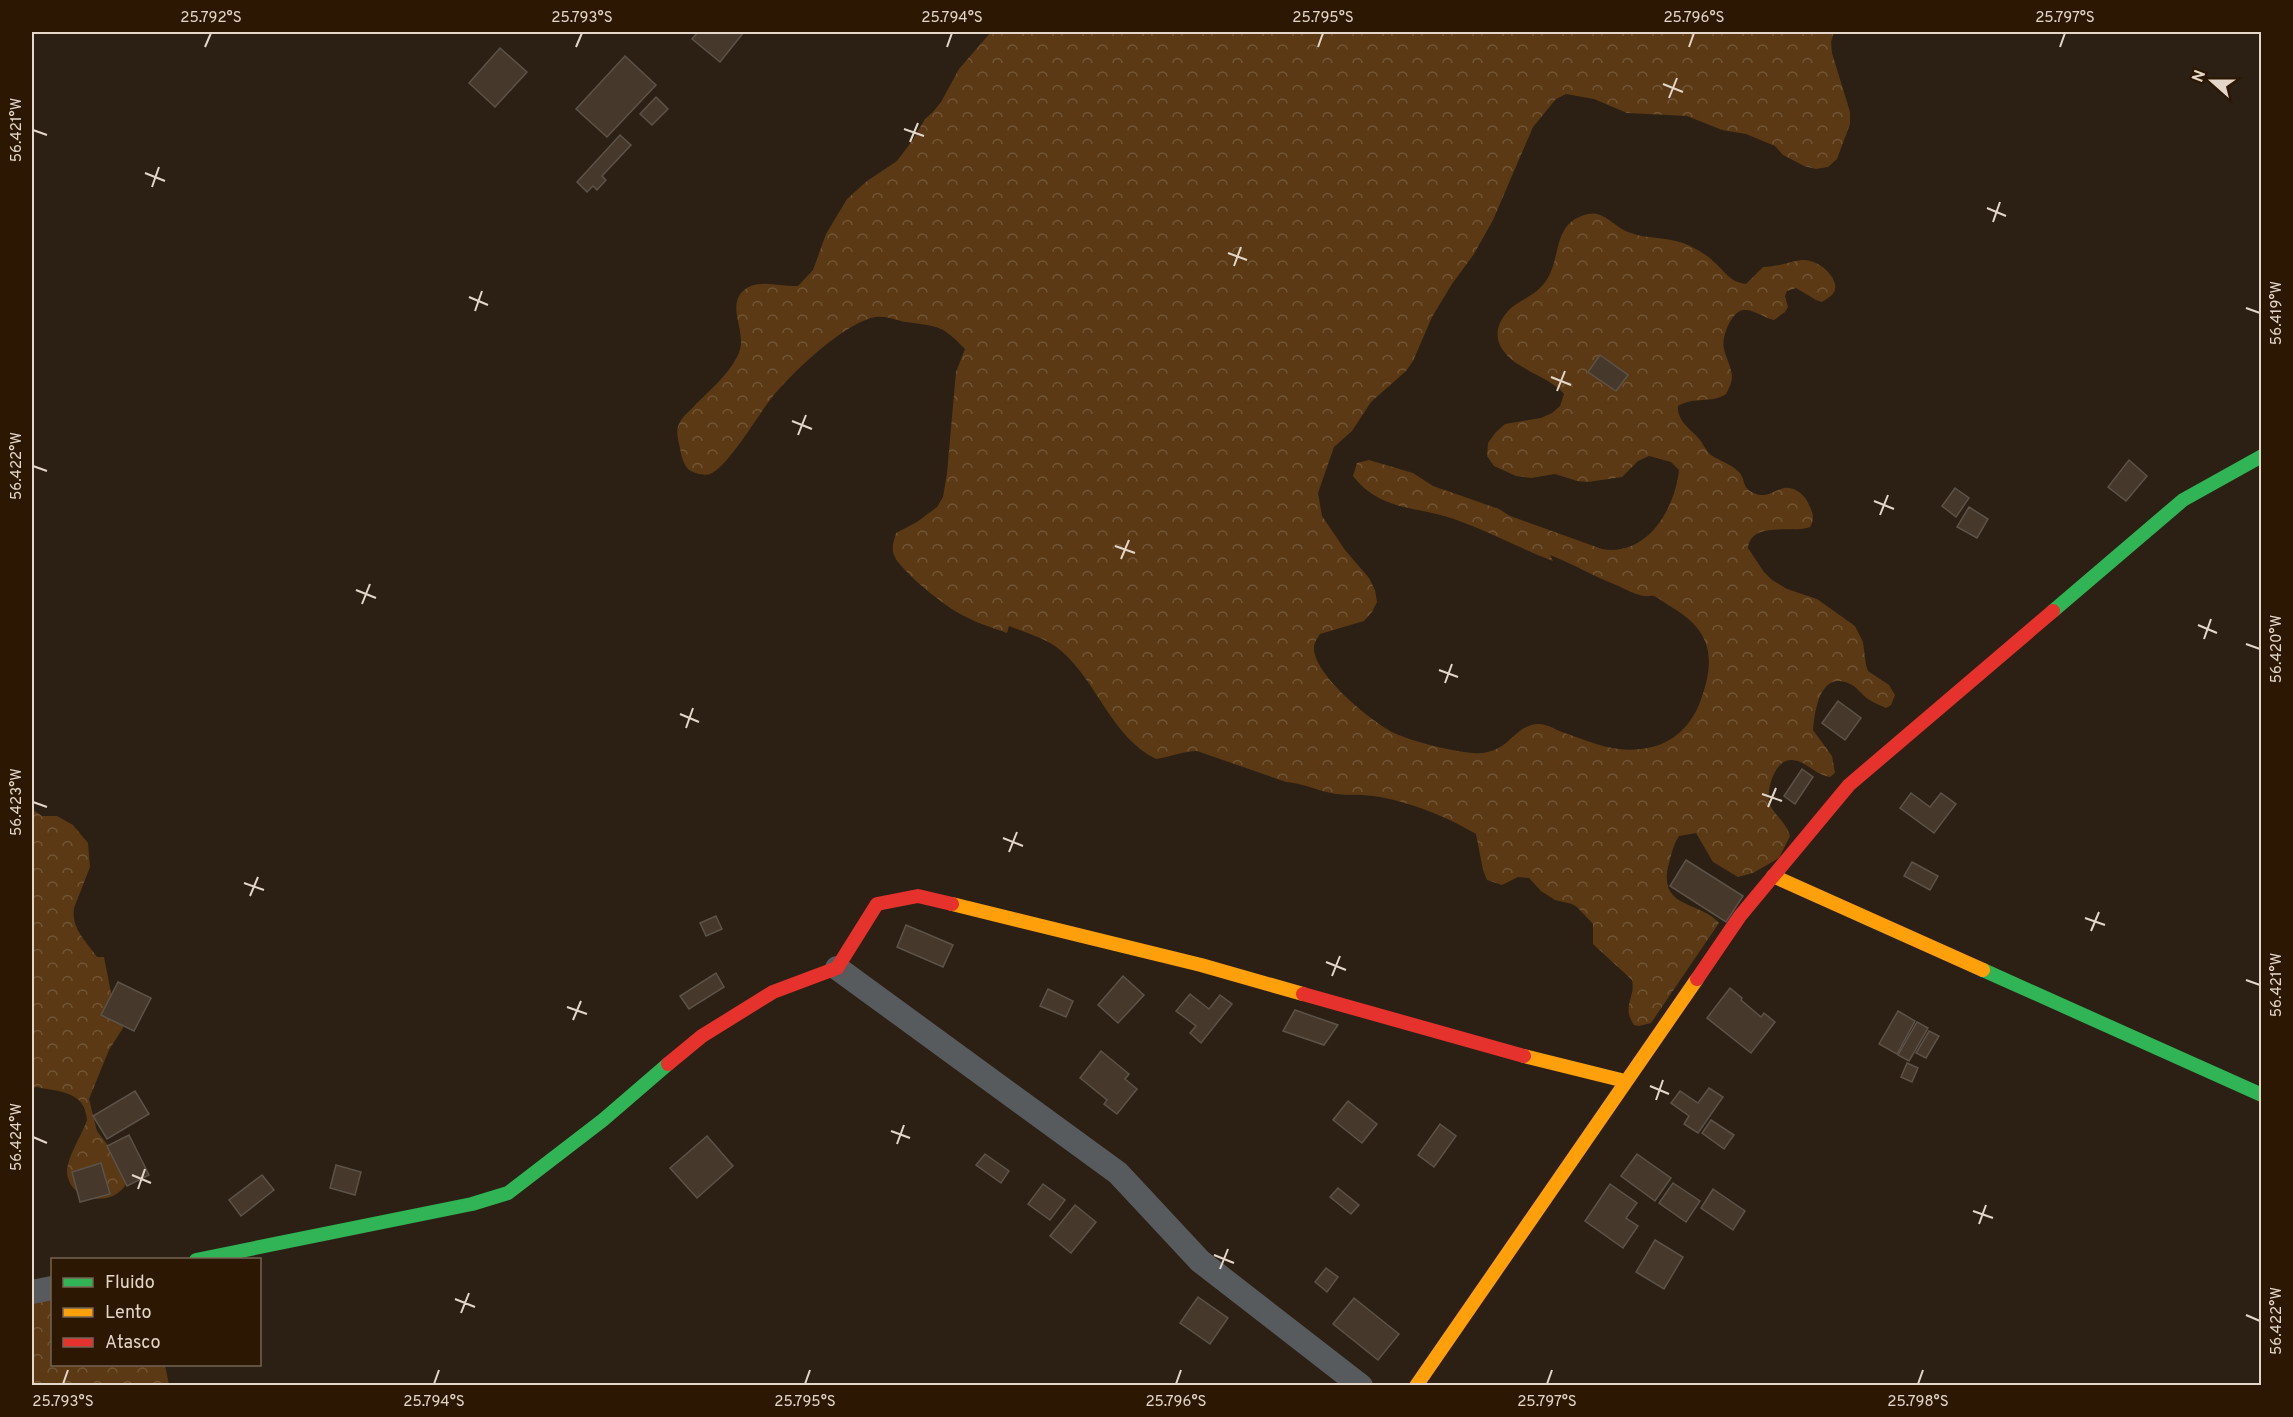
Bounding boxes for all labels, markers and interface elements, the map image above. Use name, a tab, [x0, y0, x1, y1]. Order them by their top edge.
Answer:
text: 25.792°S	[180, 9, 242, 28]
text: 25.793°S	[551, 9, 613, 28]
text: 25.794°S	[921, 9, 983, 28]
text: 25.795°S	[1292, 9, 1354, 28]
text: 25.796°S	[1663, 9, 1725, 28]
text: 25.797°S	[2035, 9, 2095, 28]
north arrow	[2182, 51, 2242, 111]
text: N	[2188, 67, 2211, 85]
text: 56.421°W	[8, 98, 27, 162]
text: 56.419°W	[2268, 281, 2287, 345]
text: 56.422°W	[8, 432, 27, 500]
text: 56.420°W	[2268, 615, 2287, 683]
text: 56.423°W	[8, 768, 27, 836]
text: 56.421°W	[2268, 953, 2287, 1017]
text: 56.424°W	[8, 1103, 27, 1171]
legend	[51, 1258, 261, 1366]
text: Fluido	[105, 1272, 155, 1295]
text: 56.422°W	[2268, 1287, 2287, 1355]
text: Lento	[105, 1302, 151, 1325]
text: Atasco	[105, 1332, 161, 1355]
text: 25.793°S	[32, 1393, 94, 1412]
text: 25.794°S	[403, 1393, 465, 1412]
text: 25.795°S	[774, 1393, 836, 1412]
text: 25.796°S	[1145, 1393, 1207, 1412]
text: 25.797°S	[1517, 1393, 1577, 1412]
text: 25.798°S	[1887, 1393, 1949, 1412]

